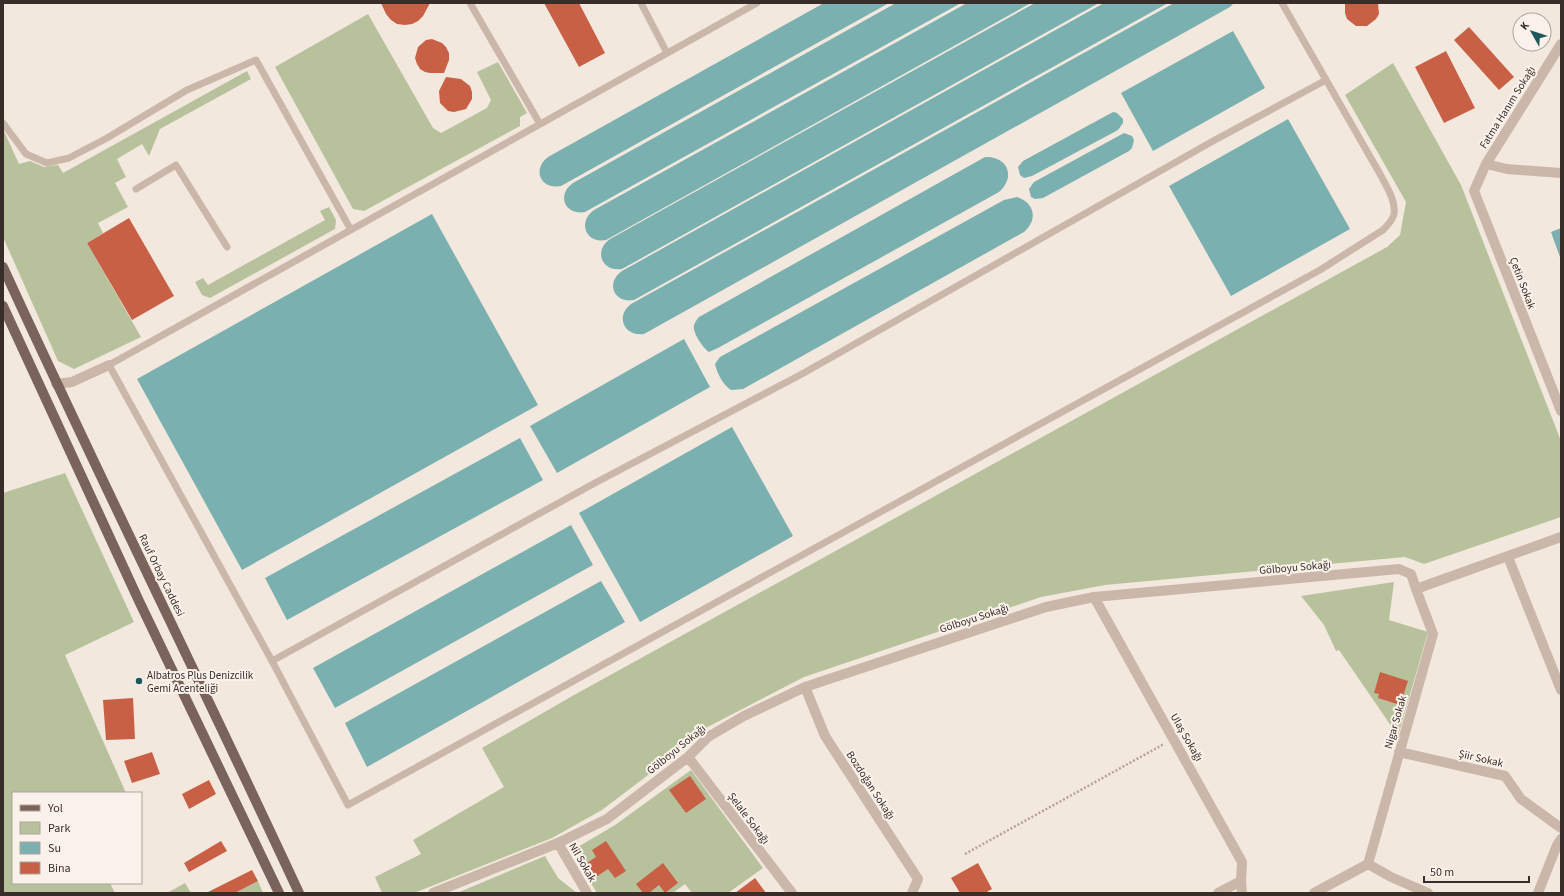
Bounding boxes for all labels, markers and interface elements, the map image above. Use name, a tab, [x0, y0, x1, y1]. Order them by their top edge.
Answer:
north arrow	[1512, 12, 1552, 52]
text: K	[1517, 18, 1533, 33]
street label: Fatma Hanım Sokağı	[1476, 63, 1539, 151]
street label: Çetin Sokak	[1506, 255, 1539, 312]
street label: Rauf Orbay Caddesi	[135, 532, 188, 619]
street label: Gölboyu Sokağı	[1259, 557, 1331, 578]
street label: Gölboyu Sokağı	[938, 600, 1011, 637]
place label: Albatros Plus Denizcilik Gemi Acenteliği	[147, 668, 254, 696]
marker: Albatros Plus Denizcilik Gemi Acenteliği	[134, 676, 144, 686]
street label: Nigar Sokak	[1381, 693, 1410, 751]
street label: Ulaş Sokağı	[1167, 710, 1206, 764]
street label: Gölboyu Sokağı	[644, 721, 709, 778]
street label: Şiir Sokak	[1457, 746, 1505, 771]
street label: Bozdoğan Sokağı	[843, 748, 898, 823]
street label: Şelale Sokağı	[724, 789, 773, 847]
legend	[12, 792, 142, 884]
text: Yol	[47, 800, 63, 817]
text: Park	[48, 820, 70, 837]
text: Su	[48, 840, 61, 857]
street label: Nil Sokak	[565, 840, 600, 885]
scale bar	[1424, 858, 1529, 884]
text: Bina	[48, 860, 71, 877]
text: 50 m	[1430, 864, 1454, 881]

